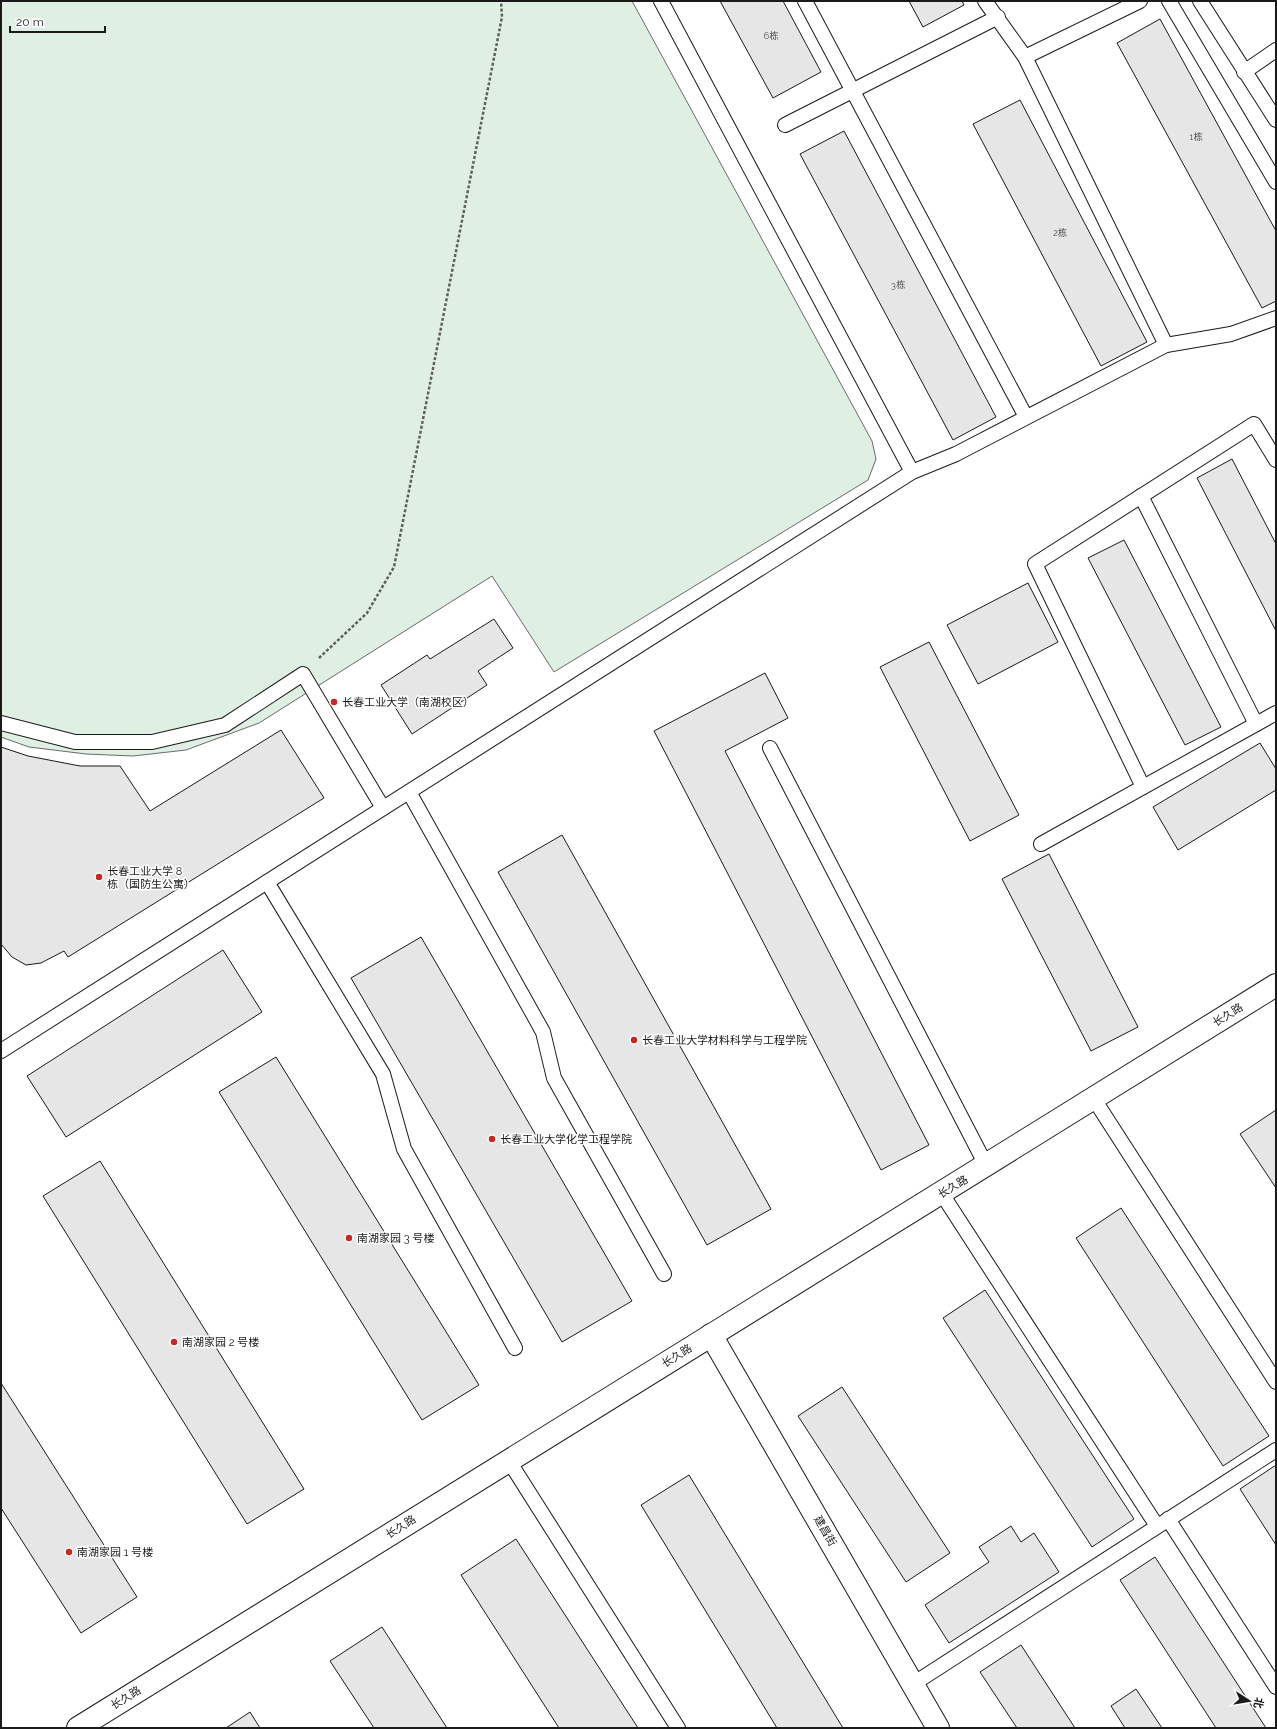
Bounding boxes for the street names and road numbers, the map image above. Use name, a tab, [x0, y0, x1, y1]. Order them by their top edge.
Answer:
street label: 长久路	[1211, 1001, 1245, 1029]
street label: 长久路	[936, 1173, 970, 1201]
street label: 长久路	[660, 1342, 694, 1370]
street label: 长久路	[384, 1513, 418, 1541]
street label: 建昌街	[811, 1513, 839, 1549]
street label: 长久路	[109, 1684, 143, 1712]

